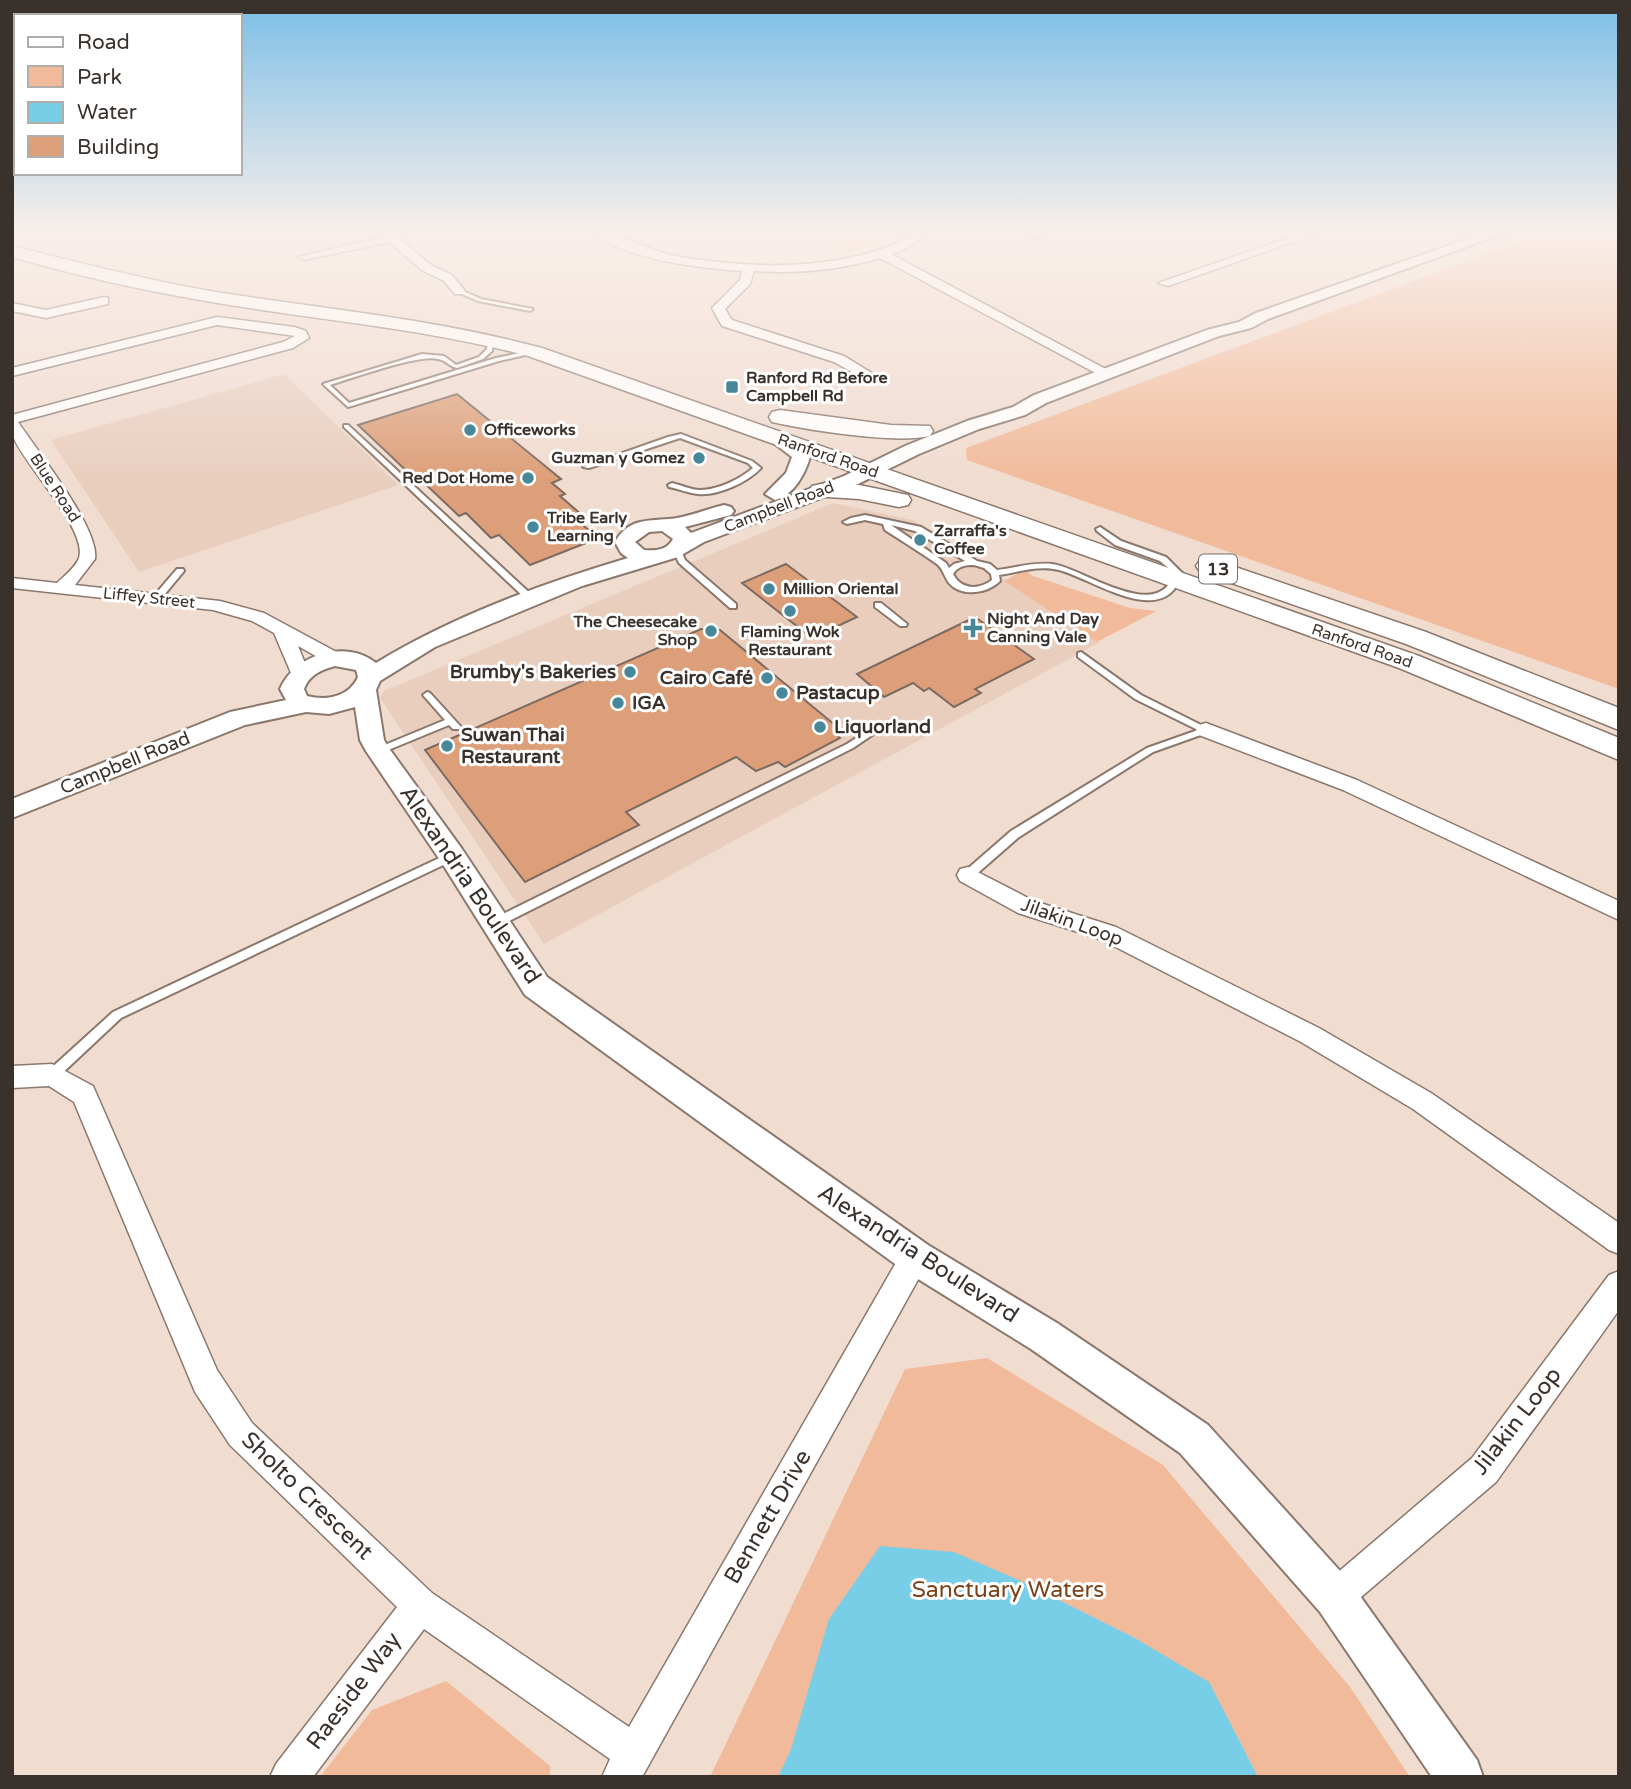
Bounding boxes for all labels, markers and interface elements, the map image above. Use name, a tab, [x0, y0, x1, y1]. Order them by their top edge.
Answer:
legend	[14, 14, 242, 175]
text: Road	[77, 30, 130, 55]
text: Park	[77, 65, 122, 90]
text: Water	[77, 100, 137, 125]
text: Building	[77, 135, 159, 160]
place label: Ranford Rd Before Campbell Rd	[746, 368, 887, 406]
marker: Ranford Rd Before Campbell Rd	[724, 379, 740, 395]
place label: Officeworks	[484, 420, 576, 440]
marker: Officeworks	[462, 422, 478, 438]
street label: Ranford Road	[775, 429, 881, 483]
place label: Guzman y Gomez	[551, 448, 685, 468]
street label: Blue Road	[25, 450, 85, 526]
marker: Guzman y Gomez	[691, 450, 707, 466]
place label: Red Dot Home	[402, 468, 514, 488]
marker: Red Dot Home	[520, 470, 536, 486]
street label: Campbell Road	[721, 477, 837, 537]
place label: Tribe Early Learning	[546, 508, 627, 546]
marker: Tribe Early Learning	[525, 519, 541, 535]
place label: Zarraffa's Coffee	[934, 521, 1007, 559]
marker: Zarraffa's Coffee	[912, 532, 928, 548]
road number: 13	[1199, 554, 1237, 584]
place label: Million Oriental	[783, 579, 899, 599]
marker: Million Oriental	[761, 581, 777, 597]
street label: Liffey Street	[102, 583, 196, 613]
marker: Flaming Wok Restaurant	[782, 603, 798, 619]
place label: Night And Day Canning Vale	[987, 609, 1099, 647]
place label: The Cheesecake Shop	[573, 612, 697, 650]
street label: Ranford Road	[1309, 619, 1415, 673]
marker: Night And Day Canning Vale	[965, 620, 981, 636]
place label: Flaming Wok Restaurant	[740, 622, 840, 660]
marker: The Cheesecake Shop	[703, 623, 719, 639]
place label: Brumby's Bakeries	[450, 661, 616, 684]
marker: Brumby's Bakeries	[622, 664, 638, 680]
place label: Cairo Café	[660, 667, 753, 689]
marker: Cairo Café	[759, 670, 775, 686]
place label: Pastacup	[796, 682, 880, 705]
marker: Pastacup	[774, 685, 790, 701]
place label: IGA	[632, 692, 666, 714]
marker: IGA	[610, 695, 626, 711]
place label: Liquorland	[834, 716, 931, 739]
marker: Liquorland	[812, 719, 828, 735]
place label: Suwan Thai Restaurant	[461, 724, 565, 768]
street label: Campbell Road	[57, 727, 193, 799]
marker: Suwan Thai Restaurant	[439, 738, 455, 754]
street label: Alexandria Boulevard	[393, 780, 547, 990]
street label: Jilakin Loop	[1018, 893, 1126, 951]
street label: Alexandria Boulevard	[813, 1179, 1023, 1329]
street label: Jilakin Loop	[1466, 1362, 1568, 1480]
street label: Sholto Crescent	[235, 1426, 379, 1566]
street label: Bennett Drive	[718, 1445, 818, 1589]
park label: Sanctuary Waters	[912, 1576, 1104, 1604]
street label: Raeside Way	[301, 1627, 407, 1755]

